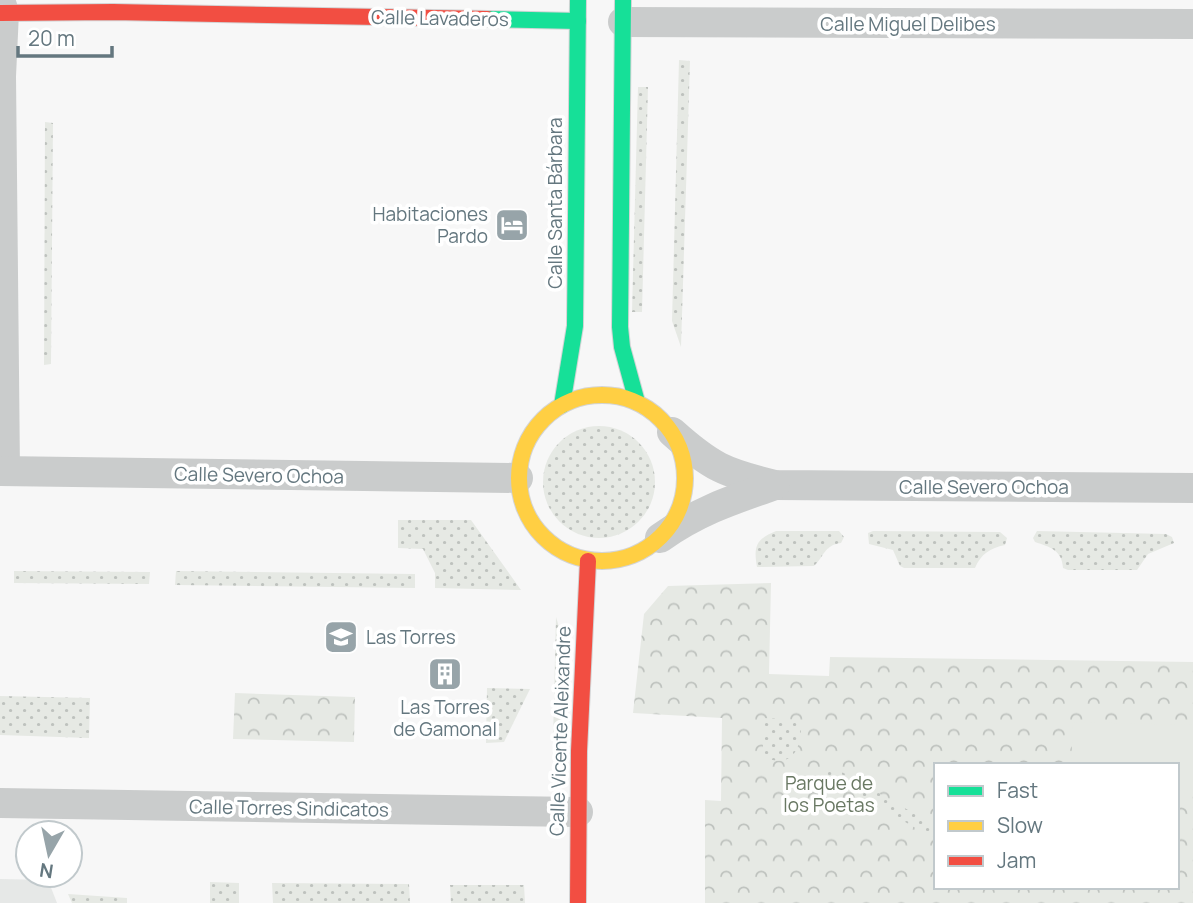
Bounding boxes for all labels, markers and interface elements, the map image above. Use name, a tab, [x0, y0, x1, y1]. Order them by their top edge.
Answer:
street label: Calle Lavaderos	[371, 4, 509, 32]
street label: Calle Miguel Delibes	[820, 11, 996, 37]
scale bar	[18, 14, 112, 58]
text: 20 m	[28, 24, 75, 52]
street label: Calle Santa Bárbara	[542, 117, 568, 289]
place label: Habitaciones Pardo	[372, 201, 488, 249]
hotel icon: Habitaciones Pardo	[493, 206, 531, 244]
street label: Calle Severo Ochoa	[174, 461, 344, 489]
street label: Calle Severo Ochoa	[899, 474, 1069, 500]
school or university icon: Las Torres	[322, 618, 360, 656]
place label: Las Torres	[366, 624, 456, 650]
street label: Calle Vicente Aleixandre	[543, 625, 577, 837]
building icon: Las Torres de Gamonal	[426, 655, 464, 693]
place label: Las Torres de Gamonal	[393, 694, 497, 742]
legend	[934, 763, 1179, 889]
park label: Parque de los Poetas	[783, 770, 875, 818]
text: Fast	[997, 776, 1038, 804]
street label: Calle Torres Sindicatos	[189, 793, 389, 823]
text: Slow	[997, 811, 1043, 839]
north arrow	[14, 819, 84, 889]
text: Jam	[997, 846, 1036, 874]
text: N	[38, 857, 55, 885]

